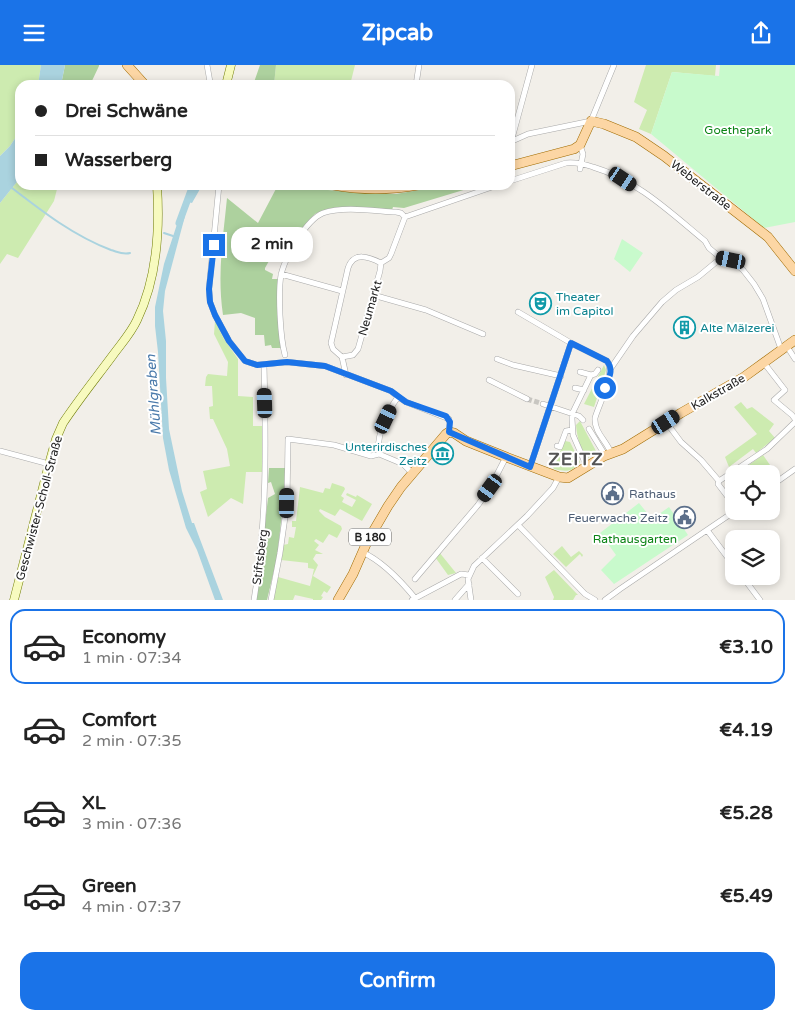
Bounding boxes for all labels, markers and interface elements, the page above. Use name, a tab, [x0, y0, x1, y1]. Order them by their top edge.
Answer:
icon: menu	[20, 19, 48, 47]
icon: share	[747, 19, 775, 47]
text: Zipcab	[362, 20, 433, 46]
text: Drei Schwäne	[65, 100, 188, 122]
park label: Goethepark	[704, 123, 772, 137]
text: Wasserberg	[65, 149, 172, 171]
street label: Weberstraße	[668, 157, 734, 213]
car	[606, 164, 639, 194]
callout: 2 min	[232, 227, 314, 263]
route end	[203, 234, 225, 256]
text: 2 min	[251, 234, 293, 254]
car	[714, 250, 747, 270]
street label: Neumarkt	[355, 278, 385, 337]
place label: Theater im Capitol	[556, 290, 614, 318]
theatre icon: Theater im Capitol	[528, 292, 552, 316]
building icon: Alte Mälzerei	[672, 316, 696, 340]
place label: Alte Mälzerei	[700, 321, 775, 335]
water label: Mühlgraben	[142, 353, 165, 436]
street label: Kalkstraße	[689, 371, 748, 413]
route start	[594, 377, 616, 399]
car	[256, 388, 273, 418]
car	[372, 402, 399, 436]
car	[649, 408, 682, 436]
street label: Geschwister-Scholl-Straße	[13, 434, 65, 582]
place label: Unterirdisches Zeitz	[345, 440, 427, 468]
museum icon: Unterirdisches Zeitz	[431, 442, 455, 466]
district label: ZEITZ	[548, 448, 604, 470]
map controls	[725, 465, 780, 585]
button: locate	[725, 465, 780, 520]
car	[475, 471, 504, 505]
public building icon: Rathaus	[601, 482, 625, 506]
place label: Rathaus	[629, 487, 676, 501]
car	[279, 488, 294, 518]
public building icon: Feuerwache Zeitz	[672, 506, 696, 530]
place label: Feuerwache Zeitz	[568, 511, 668, 525]
street label: Stiftsberg	[250, 528, 270, 586]
road number: B 180	[349, 529, 391, 546]
button: layers	[725, 530, 780, 585]
park label: Rathausgarten	[593, 532, 677, 546]
icon: car	[22, 624, 67, 669]
text: Economy	[82, 626, 166, 648]
text: €3.10	[719, 636, 773, 658]
text: 1 min · 07:34	[82, 648, 181, 668]
icon: car	[22, 707, 67, 752]
text: Comfort	[82, 709, 156, 731]
text: €4.19	[719, 719, 773, 741]
text: 2 min · 07:35	[82, 731, 181, 751]
icon: car	[22, 790, 67, 835]
text: XL	[82, 792, 106, 814]
text: €5.28	[719, 802, 773, 824]
text: 3 min · 07:36	[82, 814, 181, 834]
icon: car	[22, 873, 67, 918]
text: Green	[82, 875, 136, 897]
text: €5.49	[720, 885, 773, 907]
text: 4 min · 07:37	[82, 897, 181, 917]
button: Confirm	[20, 952, 775, 1010]

